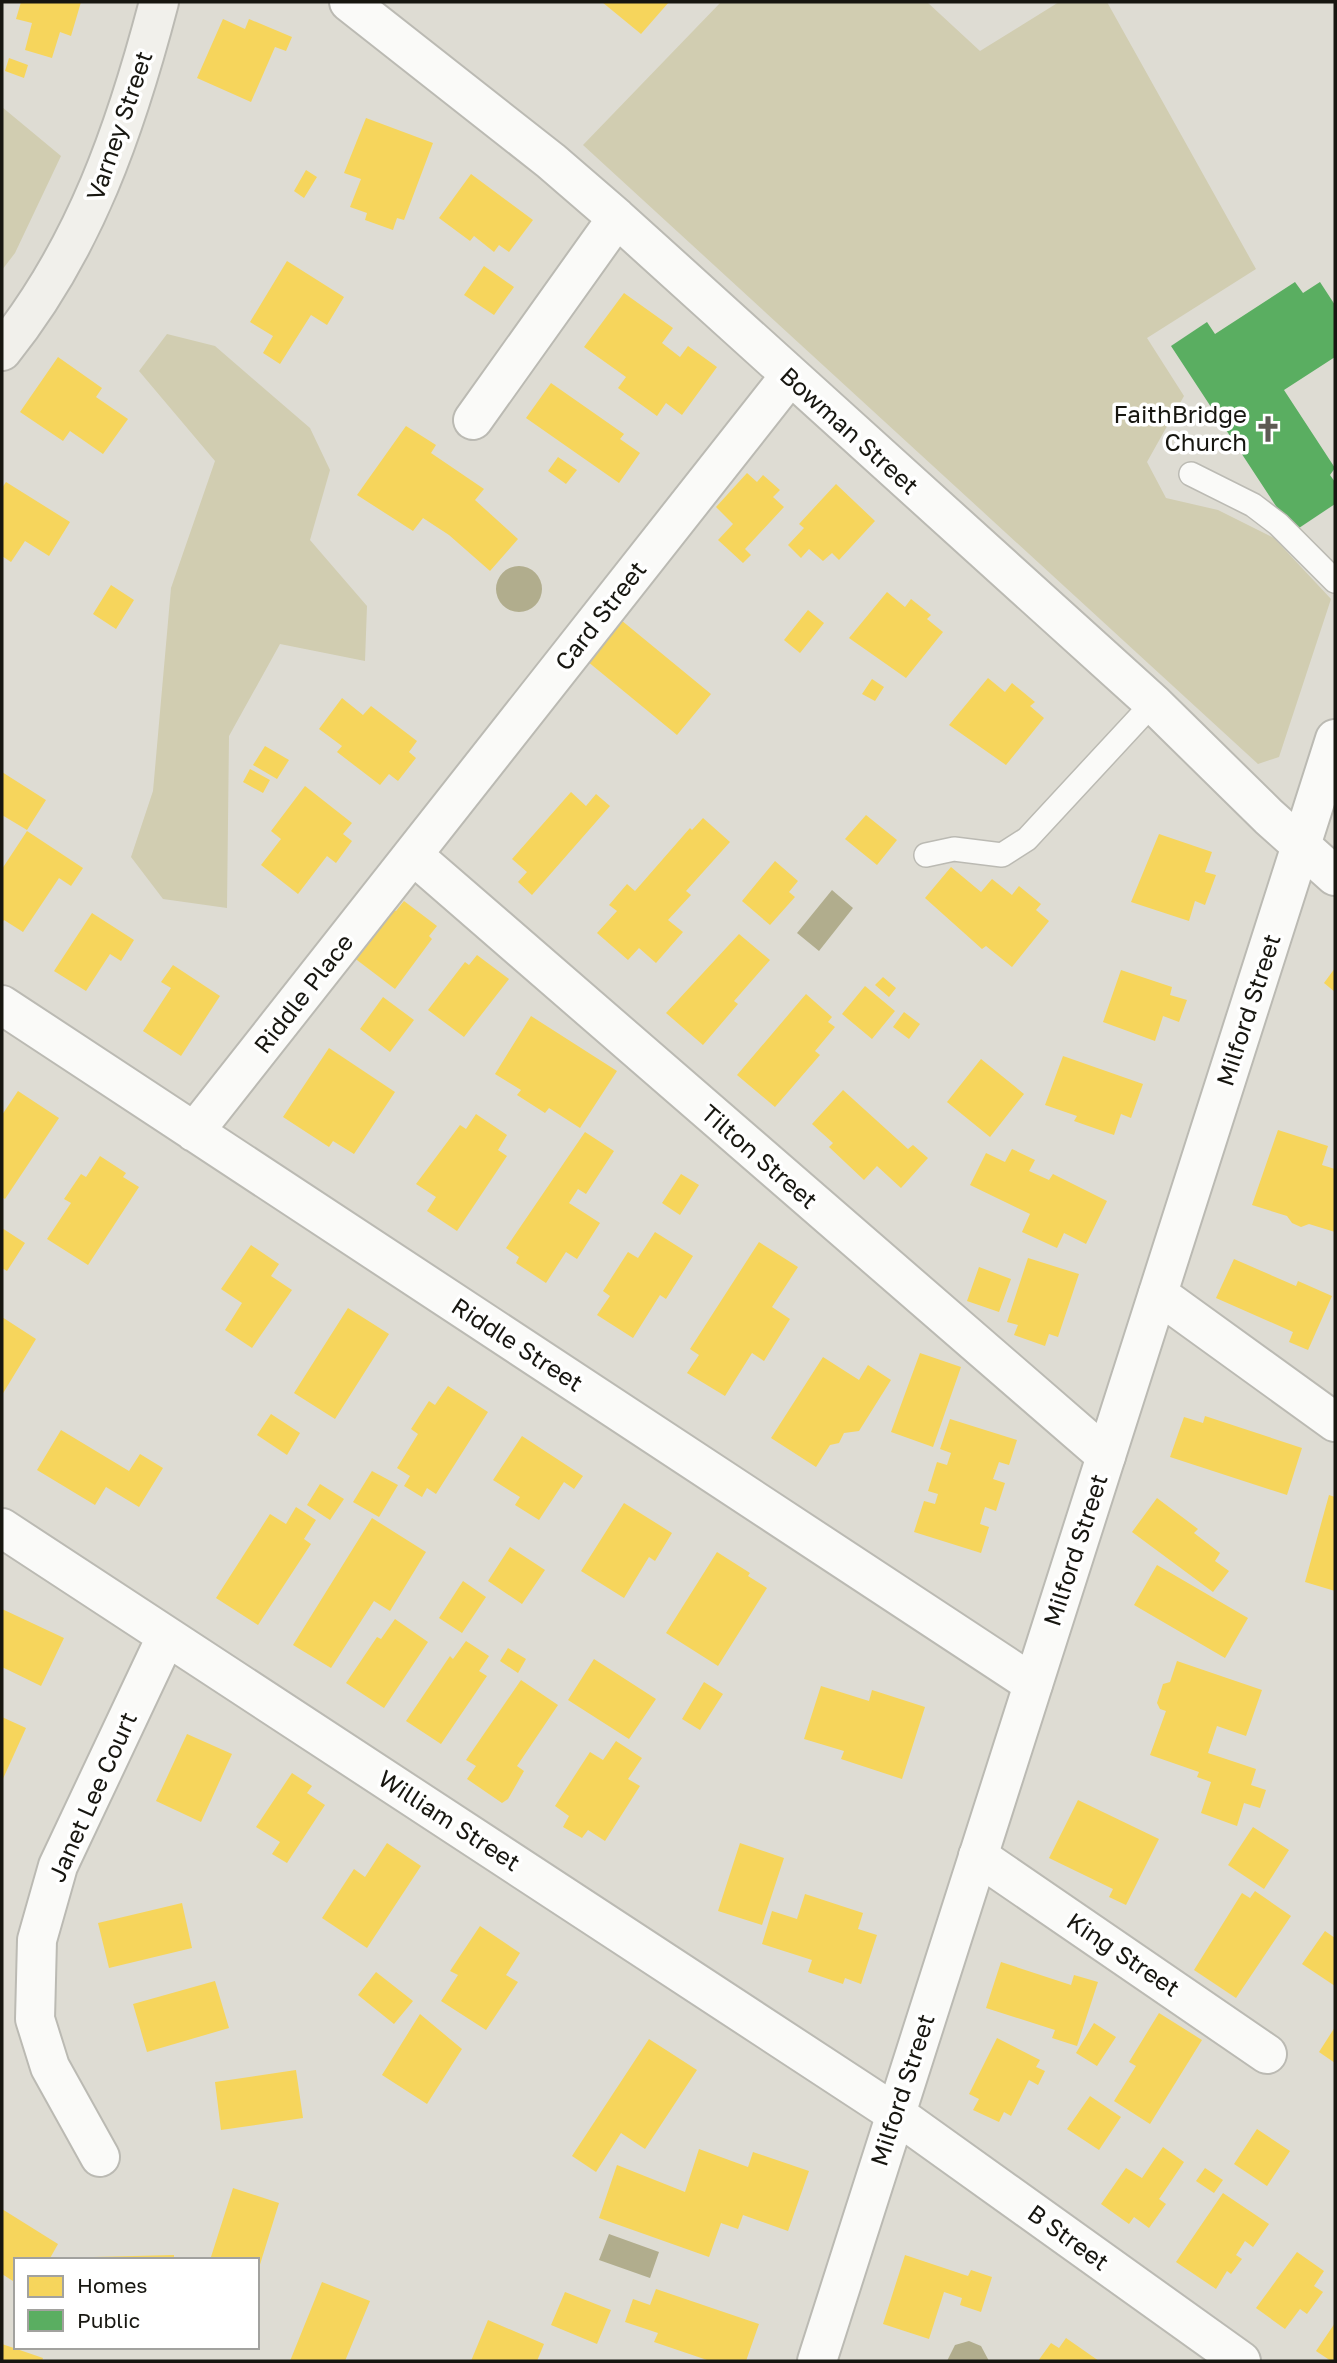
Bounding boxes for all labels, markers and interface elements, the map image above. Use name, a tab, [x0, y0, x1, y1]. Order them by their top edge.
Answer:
street label: Varney Street	[79, 47, 158, 204]
street label: Bowman Street	[775, 360, 925, 500]
place label: FaithBridge Church	[1114, 399, 1247, 456]
church icon: FaithBridge Church	[1253, 414, 1283, 444]
street label: Card Street	[548, 555, 652, 676]
street label: Riddle Place	[247, 928, 358, 1059]
street label: Milford Street	[1209, 930, 1286, 1089]
street label: Tilton Street	[696, 1098, 824, 1214]
street label: Riddle Street	[447, 1291, 589, 1397]
street label: Milford Street	[1036, 1470, 1113, 1629]
street label: Janet Lee Court	[41, 1707, 142, 1886]
street label: William Street	[374, 1763, 526, 1876]
street label: King Street	[1062, 1906, 1186, 2002]
street label: Milford Street	[863, 2010, 940, 2169]
street label: B Street	[1023, 2198, 1115, 2276]
legend	[14, 2258, 259, 2349]
text: Homes	[77, 2272, 147, 2298]
text: Public	[77, 2307, 140, 2333]

